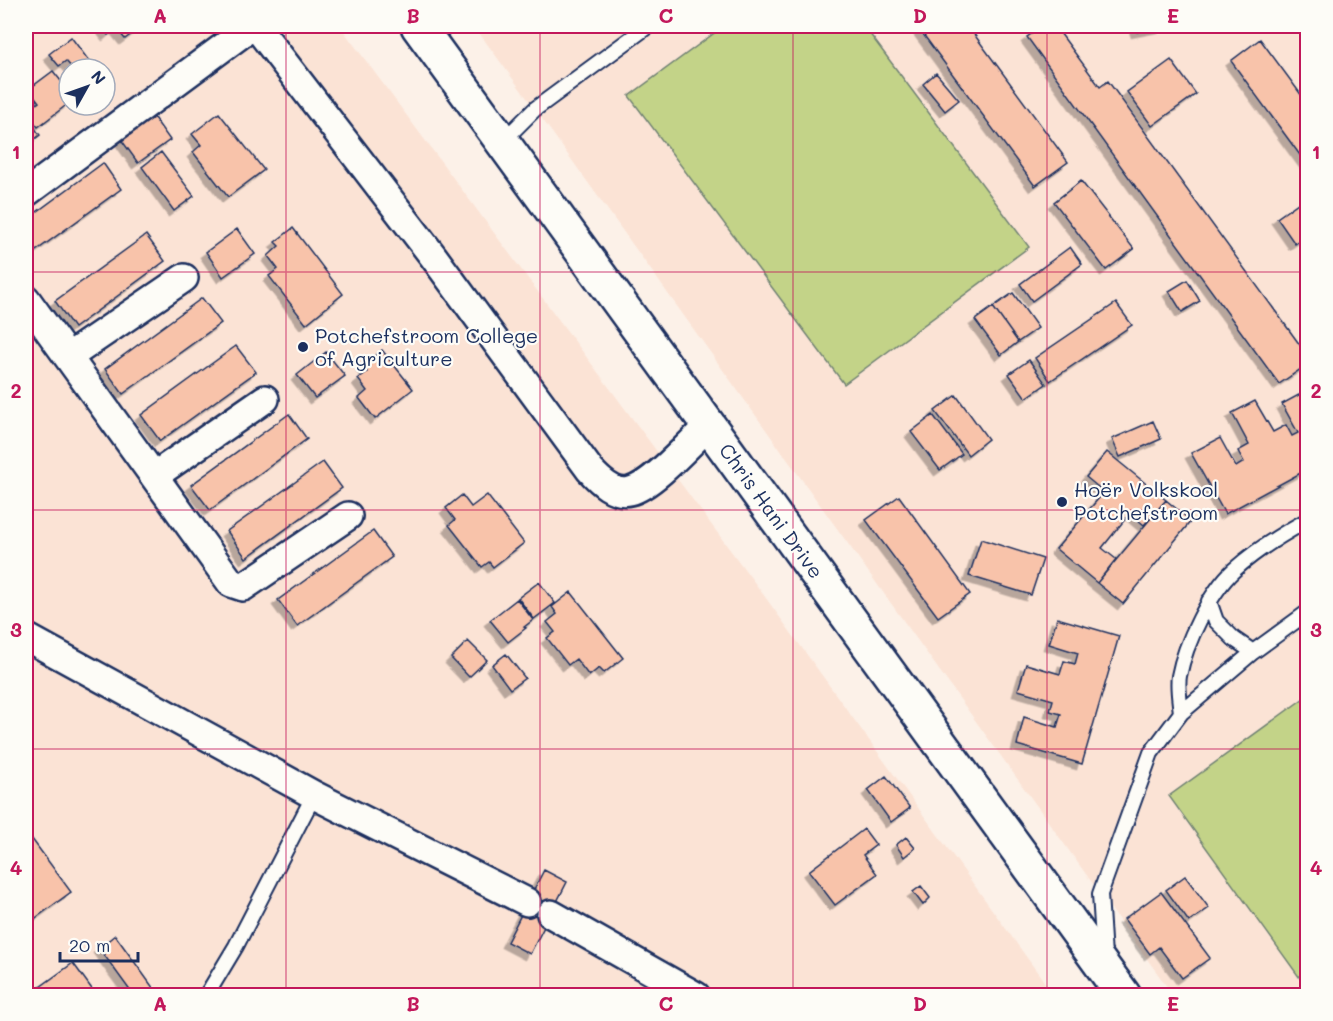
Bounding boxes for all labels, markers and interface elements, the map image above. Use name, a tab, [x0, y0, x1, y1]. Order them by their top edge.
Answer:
text: A	[153, 2, 167, 28]
text: B	[406, 2, 420, 28]
text: C	[659, 2, 674, 28]
text: D	[913, 2, 927, 28]
text: E	[1167, 2, 1179, 28]
north arrow	[57, 57, 117, 117]
text: N	[87, 66, 111, 88]
text: 1	[12, 138, 20, 164]
text: 1	[1312, 138, 1320, 164]
place label: Potchefstroom College of Agriculture	[315, 322, 538, 371]
marker: Potchefstroom College of Agriculture	[296, 340, 310, 354]
text: 2	[10, 377, 22, 403]
text: 2	[1310, 377, 1322, 403]
street label: Chris Hani Drive	[714, 438, 830, 583]
place label: Hoër Volkskool Potchefstroom	[1074, 476, 1218, 525]
marker: Hoër Volkskool Potchefstroom	[1055, 495, 1069, 509]
text: 3	[10, 616, 22, 642]
text: 3	[1310, 616, 1322, 642]
text: 4	[10, 854, 23, 880]
text: 4	[1310, 854, 1323, 880]
scale bar	[60, 925, 138, 963]
text: 20 m	[69, 933, 110, 957]
text: A	[153, 990, 167, 1016]
text: B	[406, 990, 420, 1016]
text: C	[659, 990, 674, 1016]
text: D	[913, 990, 927, 1016]
text: E	[1167, 990, 1179, 1016]

